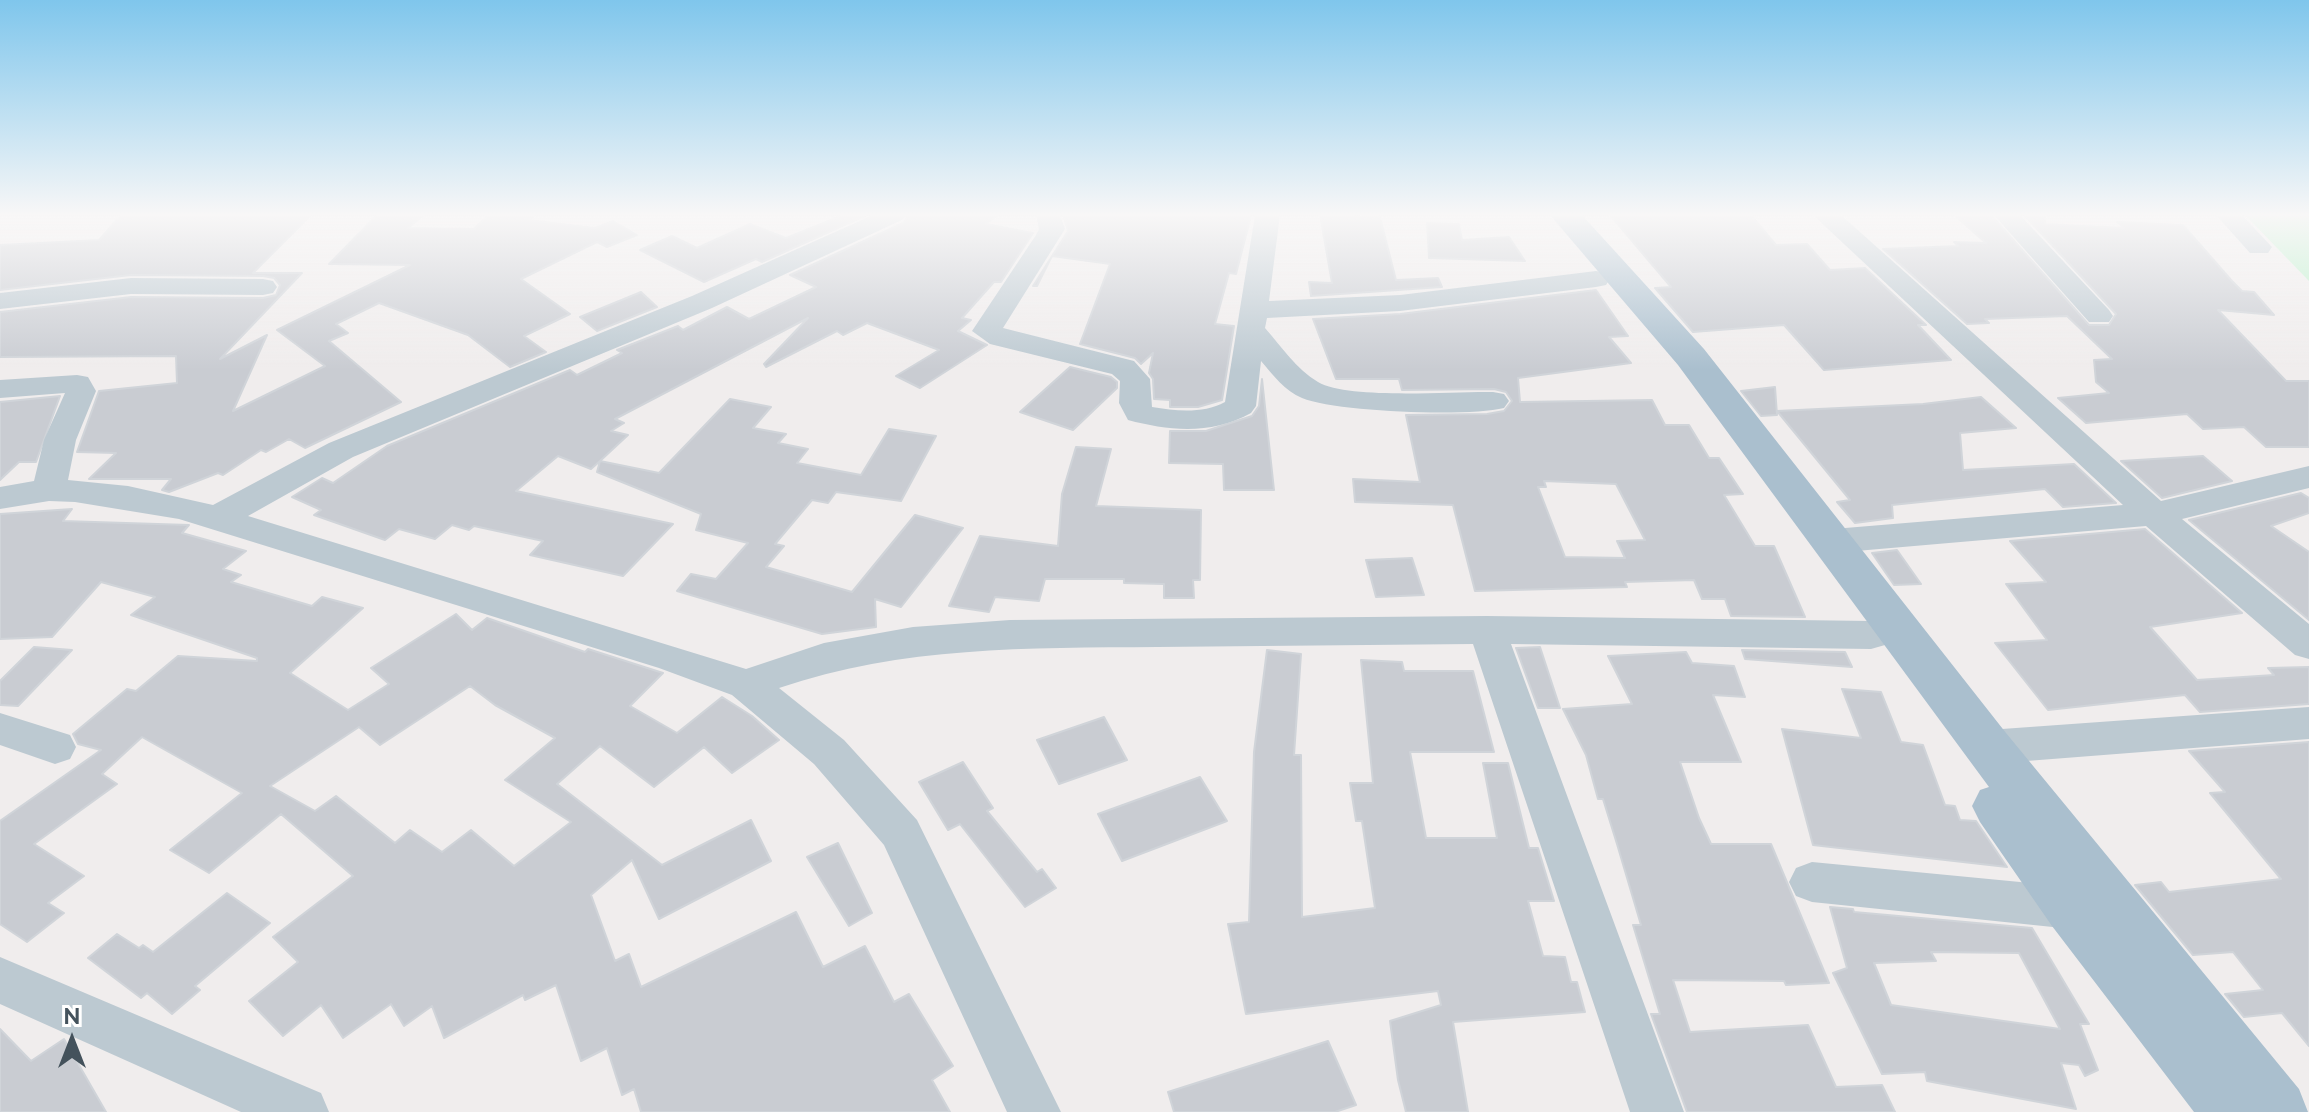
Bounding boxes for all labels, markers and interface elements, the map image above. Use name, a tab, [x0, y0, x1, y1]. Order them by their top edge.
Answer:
north arrow	[32, 1000, 112, 1080]
text: N	[64, 1003, 80, 1029]

